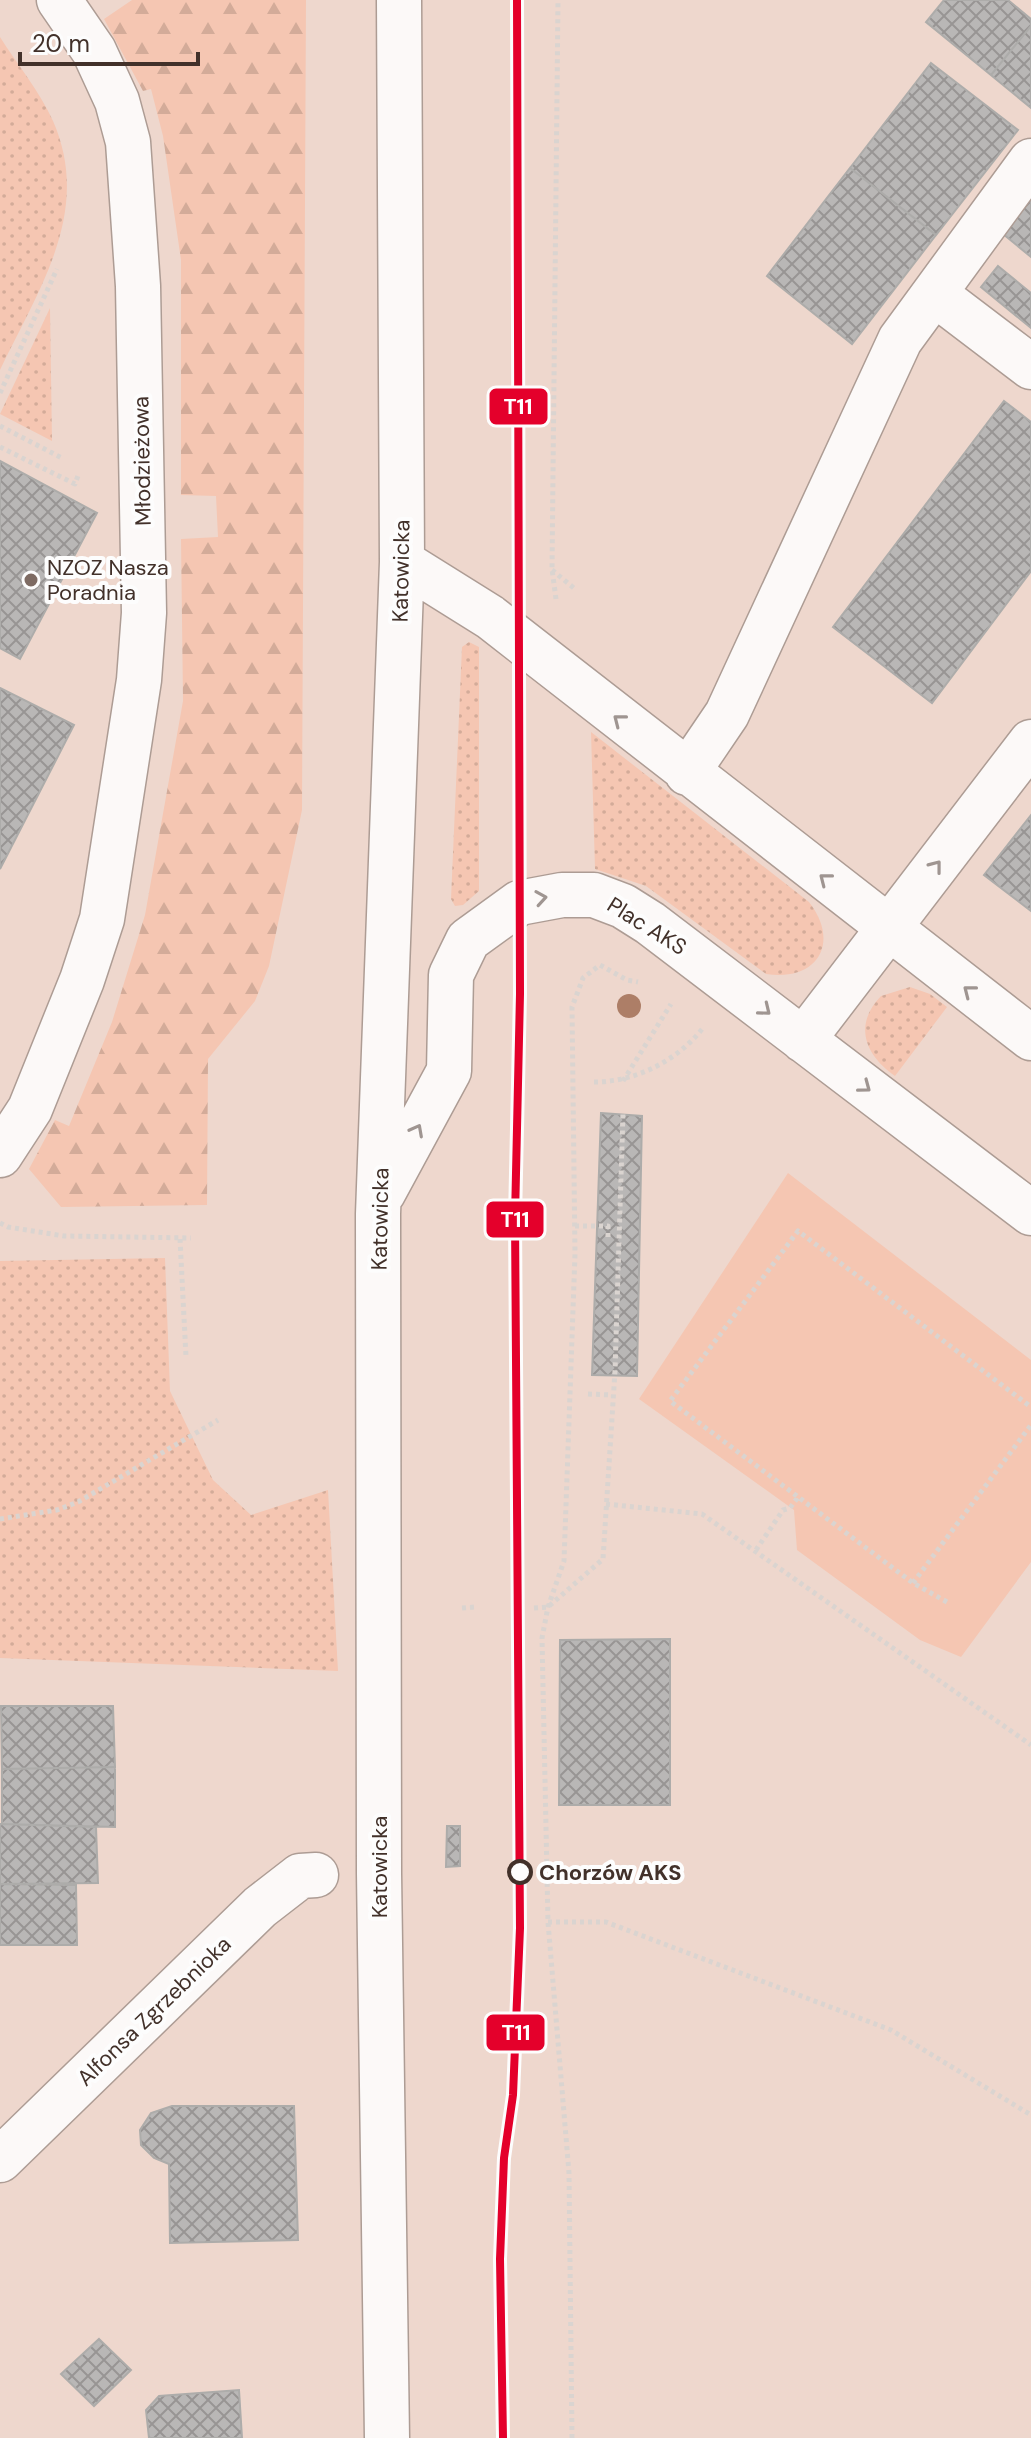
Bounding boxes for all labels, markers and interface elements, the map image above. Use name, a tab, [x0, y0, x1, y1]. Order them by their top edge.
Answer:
scale bar	[20, 16, 198, 66]
text: 20 m	[32, 28, 90, 59]
line badge: T11	[488, 387, 549, 426]
text: T11	[503, 392, 533, 421]
street label: Młodzieżowa	[126, 396, 158, 526]
street label: Katowicka	[386, 519, 416, 623]
place label: NZOZ Nasza Poradnia	[47, 553, 169, 607]
marker: NZOZ Nasza Poradnia	[22, 571, 40, 589]
one-way arrow	[613, 715, 628, 729]
one-way arrow	[927, 860, 941, 875]
one-way arrow	[819, 875, 834, 889]
one-way arrow	[534, 890, 548, 907]
street label: Plac AKS	[602, 890, 692, 962]
one-way arrow	[963, 986, 978, 1000]
one-way arrow	[755, 1000, 770, 1015]
one-way arrow	[856, 1077, 871, 1092]
one-way arrow	[407, 1124, 423, 1139]
street label: Katowicka	[365, 1167, 395, 1271]
line badge: T11	[485, 1200, 545, 1239]
text: T11	[500, 1205, 530, 1234]
street label: Katowicka	[365, 1816, 394, 1918]
place label: Chorzów AKS	[539, 1858, 682, 1887]
marker: Chorzów AKS	[508, 1860, 532, 1884]
street label: Alfonsa Zgrzebnioka	[71, 1930, 237, 2092]
line badge: T11	[485, 2013, 546, 2052]
text: T11	[501, 2018, 531, 2047]

